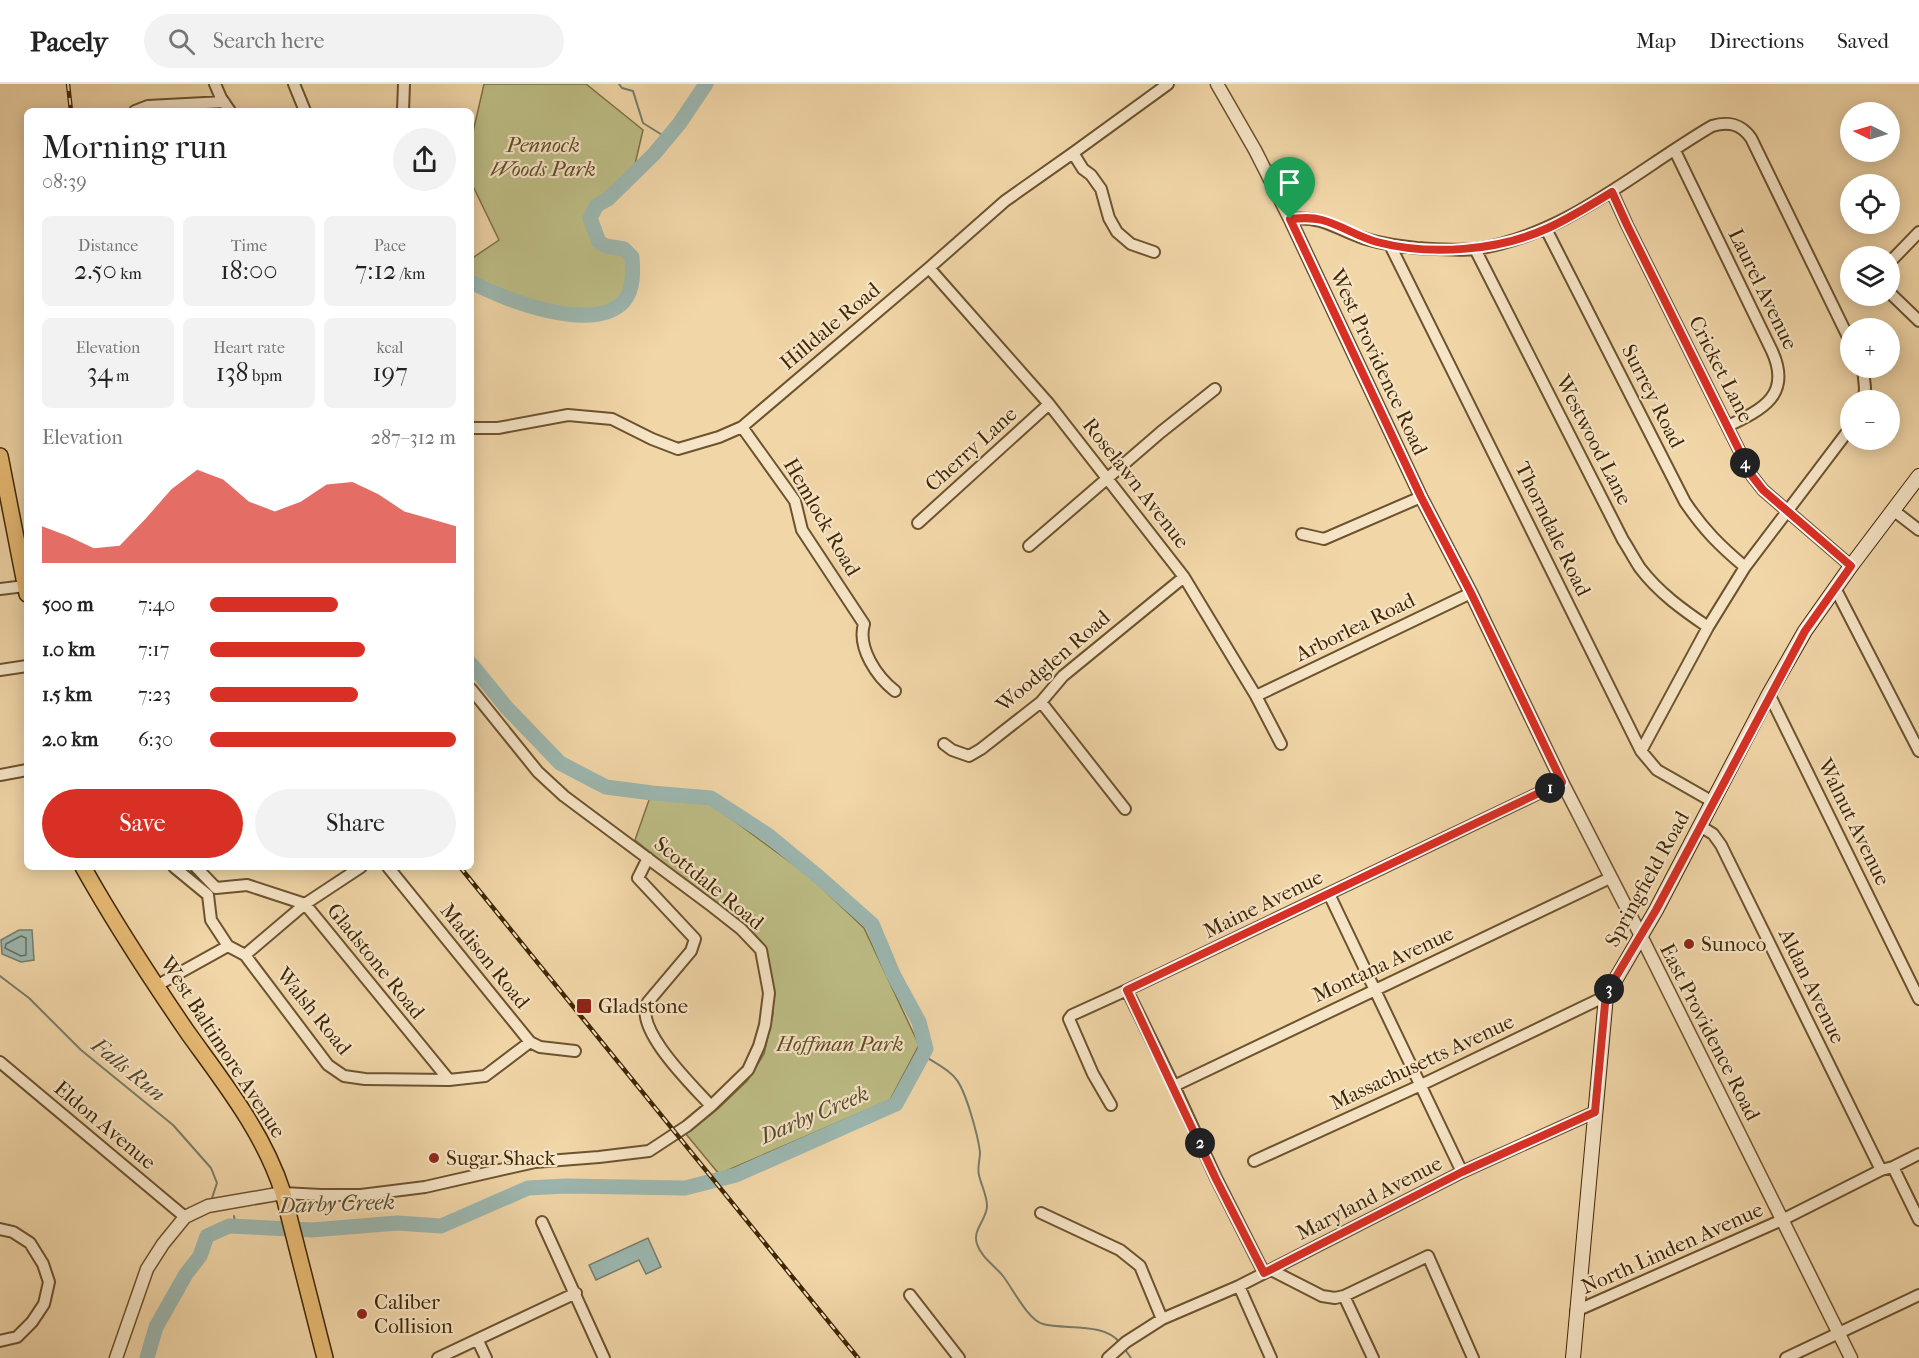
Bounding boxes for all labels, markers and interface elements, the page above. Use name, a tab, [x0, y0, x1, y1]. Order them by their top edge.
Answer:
search box	[144, 14, 564, 68]
text: Pacely	[30, 25, 108, 58]
icon: search	[165, 25, 198, 58]
text: Search here	[213, 28, 324, 54]
text: Map	[1636, 29, 1676, 53]
text: Directions	[1709, 29, 1804, 53]
text: Saved	[1837, 29, 1889, 53]
north arrow	[1840, 102, 1900, 162]
map controls	[1840, 102, 1900, 450]
text: Morning run	[42, 128, 227, 167]
button: share	[393, 128, 456, 191]
park label: Pennock Woods Park	[490, 133, 596, 181]
pin	[1264, 157, 1315, 219]
icon: arrive	[1273, 166, 1306, 199]
text: 08:39	[42, 170, 87, 193]
button: locate	[1840, 174, 1900, 234]
street label: Laurel Avenue	[1723, 225, 1803, 353]
text: Distance	[78, 236, 138, 255]
text: Time	[231, 236, 267, 255]
text: Pace	[374, 236, 406, 255]
button: layers	[1840, 246, 1900, 306]
text: 2.50	[74, 255, 117, 286]
text: 18:00	[220, 255, 278, 286]
text: 7:12	[355, 255, 396, 286]
text: km	[117, 264, 142, 283]
text: /km	[396, 264, 425, 283]
street label: West Providence Road	[1325, 264, 1433, 459]
street label: Hilldale Road	[775, 277, 885, 375]
street label: Cricket Lane	[1684, 312, 1758, 426]
button: +	[1840, 318, 1900, 378]
text: Elevation	[76, 338, 140, 357]
text: Heart rate	[213, 338, 285, 357]
text: kcal	[377, 338, 403, 357]
street label: Surrey Road	[1617, 340, 1690, 452]
text: 34	[87, 357, 113, 388]
text: 138	[216, 357, 249, 388]
text: 197	[372, 357, 408, 388]
text: m	[113, 366, 129, 385]
text: bpm	[249, 366, 282, 385]
street label: Westwood Lane	[1551, 370, 1637, 509]
button: −	[1840, 390, 1900, 450]
street label: Cherry Lane	[920, 402, 1022, 496]
street label: Roselawn Avenue	[1078, 413, 1194, 553]
text: Elevation	[42, 426, 123, 449]
text: 287–312 m	[371, 426, 456, 449]
pin: 4	[1730, 448, 1760, 478]
text: 4	[1740, 453, 1750, 472]
street label: Hemlock Road	[779, 454, 866, 581]
street label: Thorndale Road	[1510, 458, 1596, 600]
street label: Arborlea Road	[1290, 588, 1419, 667]
text: 500 m	[42, 593, 94, 616]
text: 7:40	[138, 593, 175, 616]
street label: Woodglen Road	[991, 605, 1115, 718]
text: 1.0 km	[42, 638, 95, 661]
text: 7:17	[138, 638, 169, 661]
text: 1.5 km	[42, 683, 92, 706]
text: 7:23	[138, 683, 171, 706]
text: 2.0 km	[42, 728, 98, 751]
text: 6:30	[138, 728, 173, 751]
street label: Walnut Avenue	[1812, 754, 1895, 889]
pin: 1	[1535, 773, 1565, 803]
text: 1	[1547, 778, 1553, 797]
button: Save	[42, 789, 243, 858]
button: Share	[255, 789, 456, 858]
street label: Springfield Road	[1600, 807, 1694, 951]
street label: Scottdale Road	[649, 831, 769, 935]
street label: Maine Avenue	[1199, 865, 1327, 943]
street label: Gladstone Road	[322, 899, 430, 1024]
street label: Madison Road	[435, 899, 535, 1014]
street label: Montana Avenue	[1309, 921, 1457, 1007]
street label: Aldan Avenue	[1773, 924, 1850, 1047]
place label: Sunoco	[1701, 932, 1766, 956]
marker: Sunoco	[1682, 937, 1696, 951]
street label: East Providence Road	[1655, 939, 1765, 1125]
street label: West Baltimore Avenue	[155, 951, 291, 1142]
street label: Walsh Road	[271, 962, 357, 1060]
pin: 3	[1594, 974, 1624, 1004]
text: 3	[1606, 979, 1612, 998]
place label: Gladstone	[598, 994, 688, 1018]
marker: Gladstone	[575, 997, 593, 1015]
street label: Massachusetts Avenue	[1326, 1009, 1518, 1115]
water label: Falls Run	[86, 1032, 170, 1107]
park label: Hoffman Park	[775, 1032, 904, 1056]
street label: Eldon Avenue	[49, 1076, 161, 1174]
water label: Darby Creek	[754, 1080, 873, 1150]
pin: 2	[1185, 1128, 1215, 1158]
text: 2	[1196, 1133, 1204, 1152]
place label: Sugar Shack	[446, 1146, 556, 1170]
marker: Sugar Shack	[427, 1151, 441, 1165]
street label: Maryland Avenue	[1292, 1151, 1446, 1245]
water label: Darby Creek	[277, 1189, 395, 1219]
street label: North Linden Avenue	[1578, 1197, 1766, 1299]
place label: Caliber Collision	[374, 1290, 453, 1338]
marker: Caliber Collision	[355, 1307, 369, 1321]

